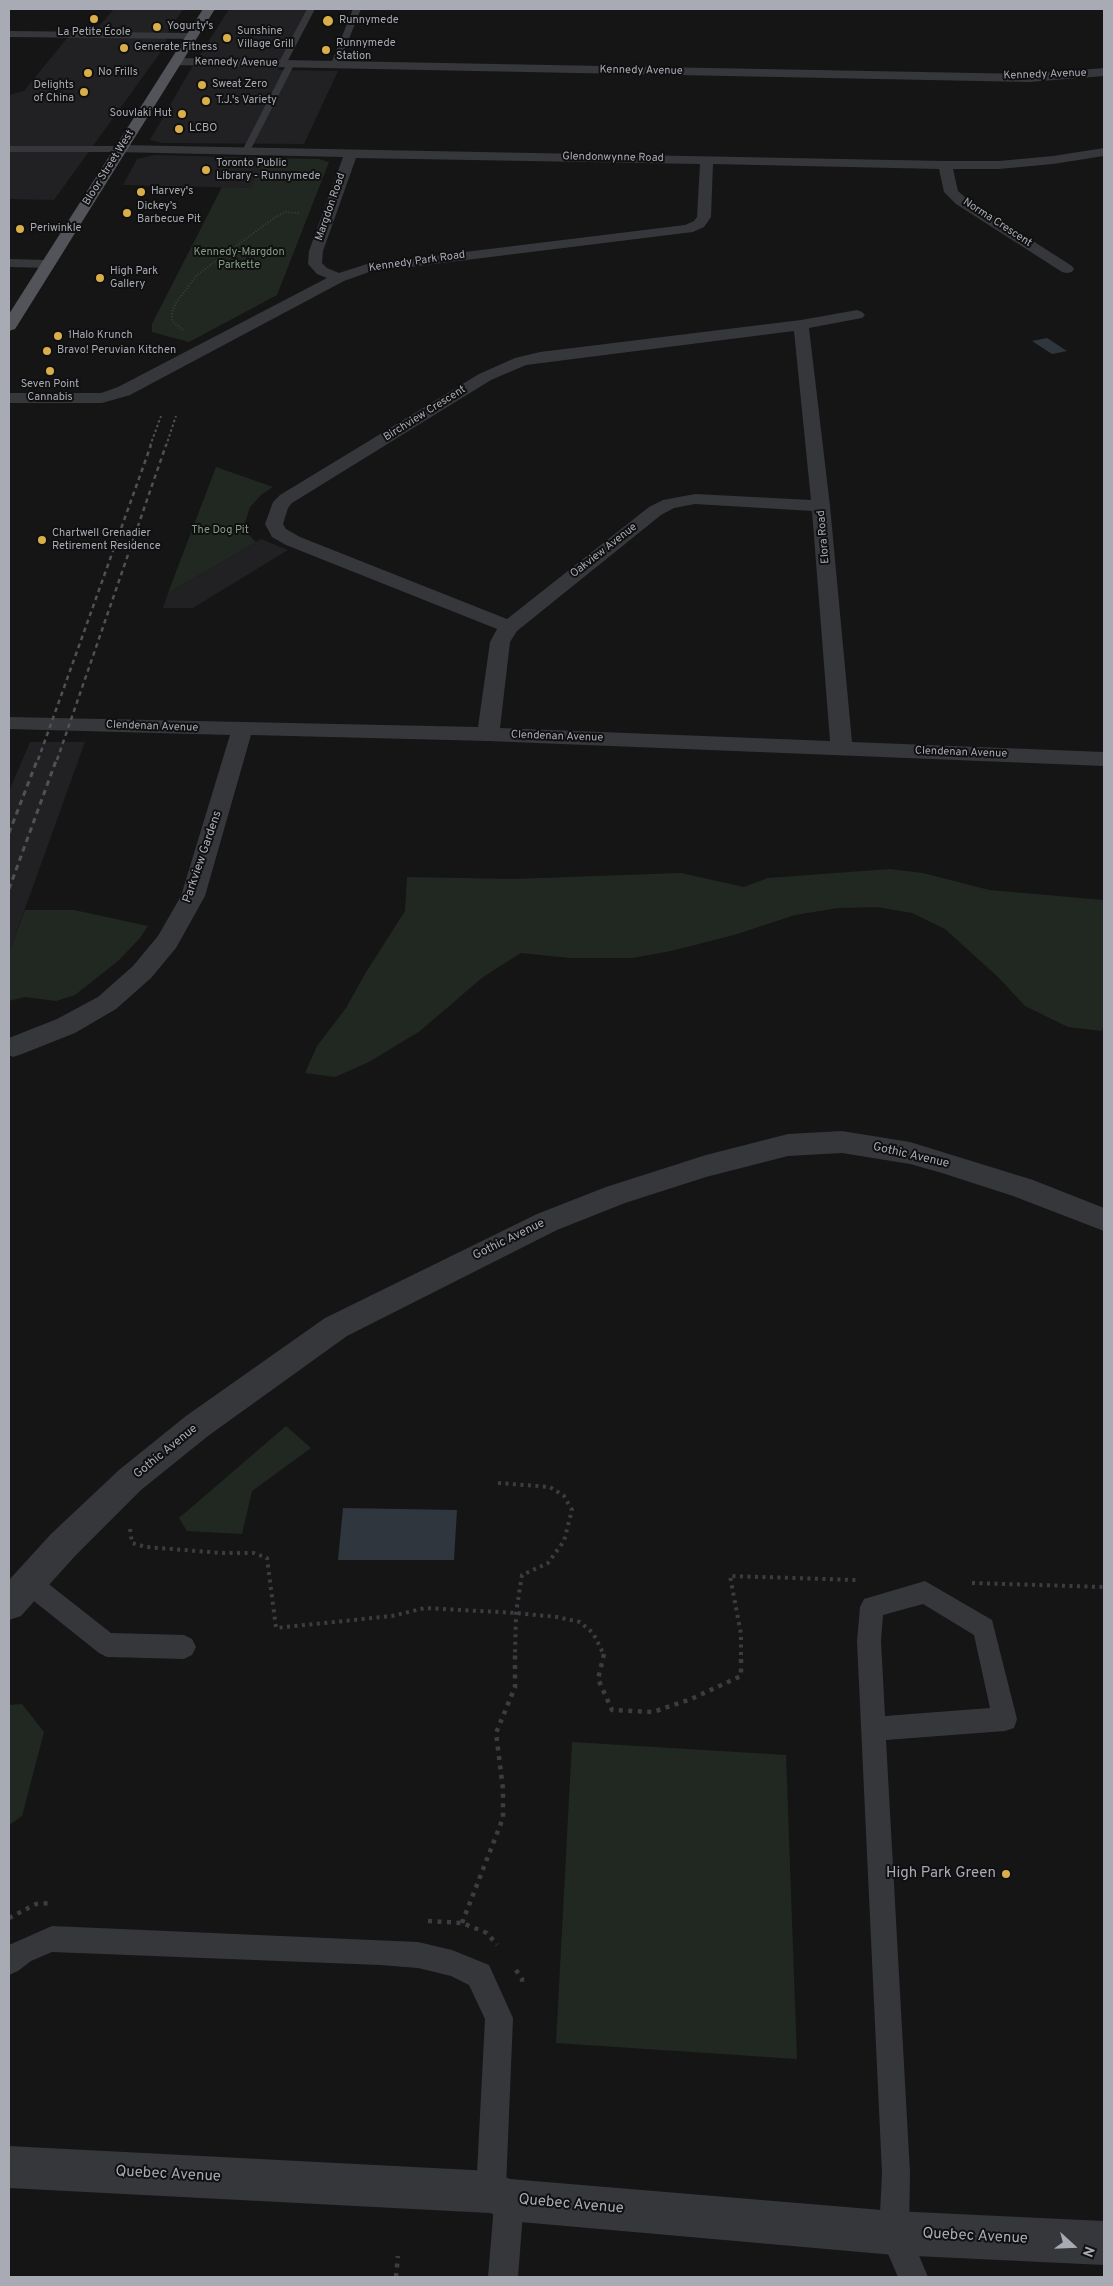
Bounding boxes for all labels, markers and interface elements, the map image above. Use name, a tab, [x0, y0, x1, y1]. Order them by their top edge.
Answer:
marker: La Petite École	[88, 13, 100, 25]
marker: Runnymede	[321, 14, 335, 28]
place label: Runnymede	[339, 14, 399, 28]
place label: Yogurty's	[167, 20, 214, 34]
marker: Yogurty's	[151, 21, 163, 33]
place label: Sunshine Village Grill	[237, 25, 294, 51]
place label: La Petite École	[57, 26, 131, 40]
marker: Sunshine Village Grill	[221, 32, 233, 44]
place label: Runnymede Station	[336, 37, 396, 63]
place label: Generate Fitness	[134, 41, 217, 55]
marker: Generate Fitness	[118, 42, 130, 54]
marker: Runnymede Station	[320, 44, 332, 56]
street label: Kennedy Avenue	[194, 56, 278, 70]
street label: Kennedy Avenue	[599, 64, 683, 78]
place label: No Frills	[98, 66, 138, 80]
marker: No Frills	[82, 67, 94, 79]
street label: Kennedy Avenue	[1003, 67, 1087, 83]
place label: Sweat Zero	[212, 78, 267, 92]
place label: Delights of China	[34, 79, 74, 105]
marker: Sweat Zero	[196, 79, 208, 91]
marker: Delights of China	[78, 86, 90, 98]
place label: T.J.'s Variety	[216, 94, 277, 108]
marker: T.J.'s Variety	[200, 95, 212, 107]
place label: Souvlaki Hut	[110, 107, 172, 121]
marker: Souvlaki Hut	[176, 108, 188, 120]
place label: LCBO	[189, 122, 217, 136]
marker: LCBO	[173, 123, 185, 135]
street label: Bloor Street West	[81, 128, 137, 208]
street label: Glendonwynne Road	[562, 151, 664, 165]
place label: Toronto Public Library - Runnymede	[216, 157, 320, 183]
marker: Toronto Public Library - Runnymede	[200, 164, 212, 176]
street label: Margdon Road	[313, 171, 349, 243]
place label: Harvey's	[151, 185, 193, 199]
marker: Harvey's	[135, 186, 147, 198]
street label: Norma Crescent	[960, 196, 1034, 250]
place label: Dickey’s Barbecue Pit	[137, 200, 201, 226]
marker: Dickey’s Barbecue Pit	[121, 207, 133, 219]
place label: Periwinkle	[30, 222, 82, 236]
marker: Periwinkle	[14, 223, 26, 235]
park label: Kennedy-Margdon Parkette	[193, 246, 285, 272]
street label: Kennedy Park Road	[368, 249, 466, 275]
place label: High Park Gallery	[110, 265, 158, 291]
marker: High Park Gallery	[94, 272, 106, 284]
place label: 1Halo Krunch	[68, 329, 133, 343]
marker: 1Halo Krunch	[52, 330, 64, 342]
place label: Bravo! Peruvian Kitchen	[57, 344, 176, 358]
marker: Bravo! Peruvian Kitchen	[41, 345, 53, 357]
marker: Seven Point Cannabis	[44, 365, 56, 377]
place label: Seven Point Cannabis	[21, 378, 79, 404]
street label: Birchview Crescent	[382, 383, 468, 445]
street label: Elora Road	[815, 510, 833, 564]
street label: Oakview Avenue	[568, 521, 640, 581]
park label: The Dog Pit	[191, 524, 249, 538]
place label: Chartwell Grenadier Retirement Residence	[52, 527, 161, 553]
marker: Chartwell Grenadier Retirement Residence	[36, 534, 48, 546]
street label: Clendenan Avenue	[106, 719, 198, 735]
street label: Clendenan Avenue	[511, 729, 603, 745]
street label: Clendenan Avenue	[915, 745, 1007, 761]
street label: Parkview Gardens	[181, 809, 225, 905]
street label: Gothic Avenue	[871, 1140, 951, 1172]
street label: Gothic Avenue	[471, 1216, 547, 1264]
street label: Gothic Avenue	[131, 1422, 201, 1482]
place label: High Park Green	[886, 1865, 996, 1883]
marker: High Park Green	[1000, 1868, 1012, 1880]
street label: Quebec Avenue	[115, 2163, 221, 2187]
street label: Quebec Avenue	[518, 2191, 624, 2219]
north arrow	[1048, 2221, 1098, 2271]
street label: Quebec Avenue	[922, 2225, 1028, 2249]
text: N	[1078, 2244, 1097, 2259]

